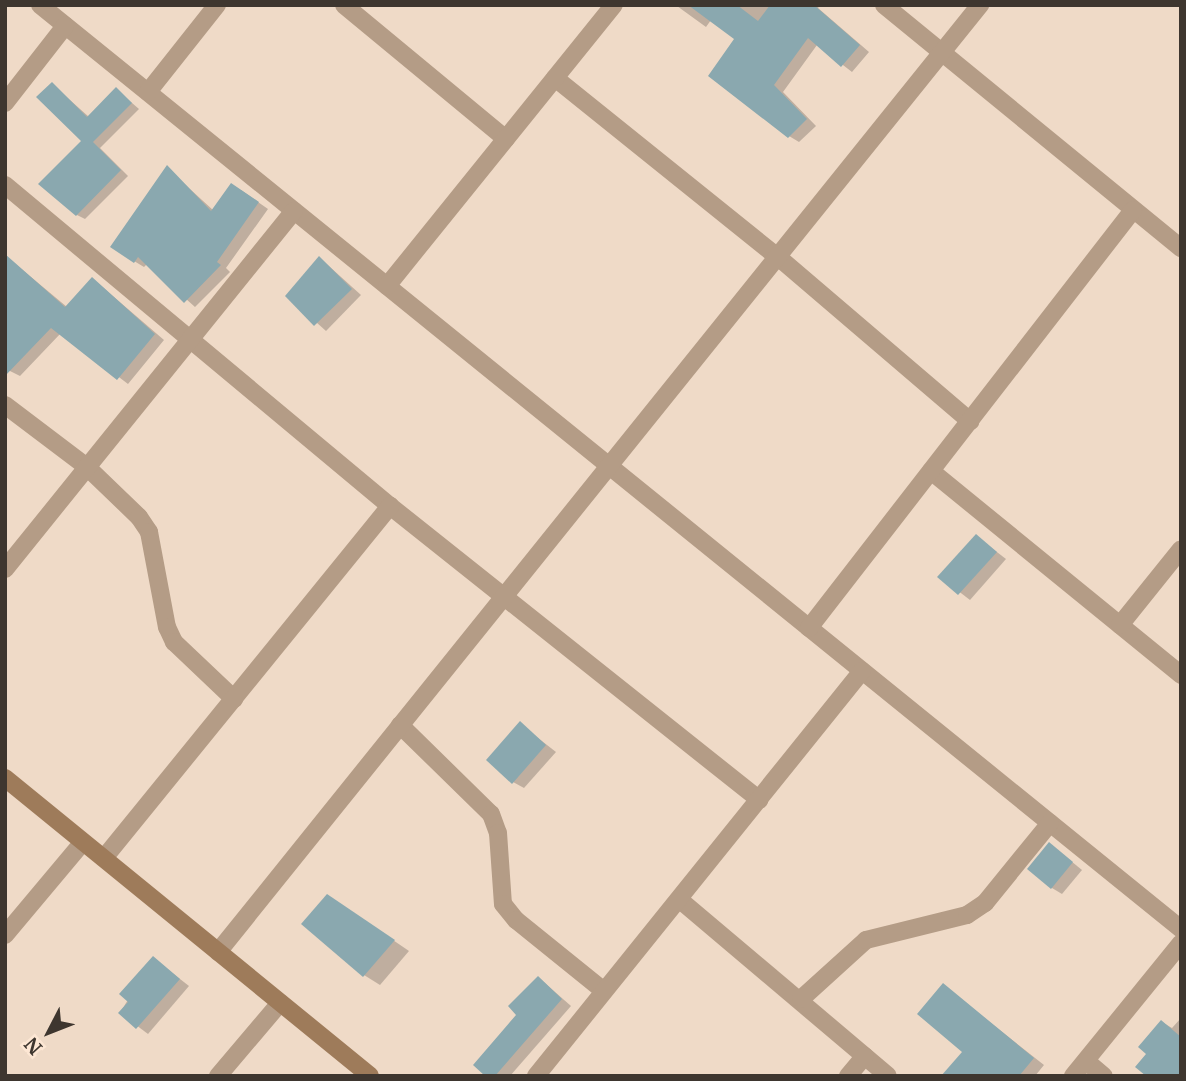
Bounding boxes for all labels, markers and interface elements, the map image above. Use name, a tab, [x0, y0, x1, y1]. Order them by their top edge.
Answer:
north arrow	[14, 997, 84, 1067]
text: N	[19, 1032, 47, 1060]

